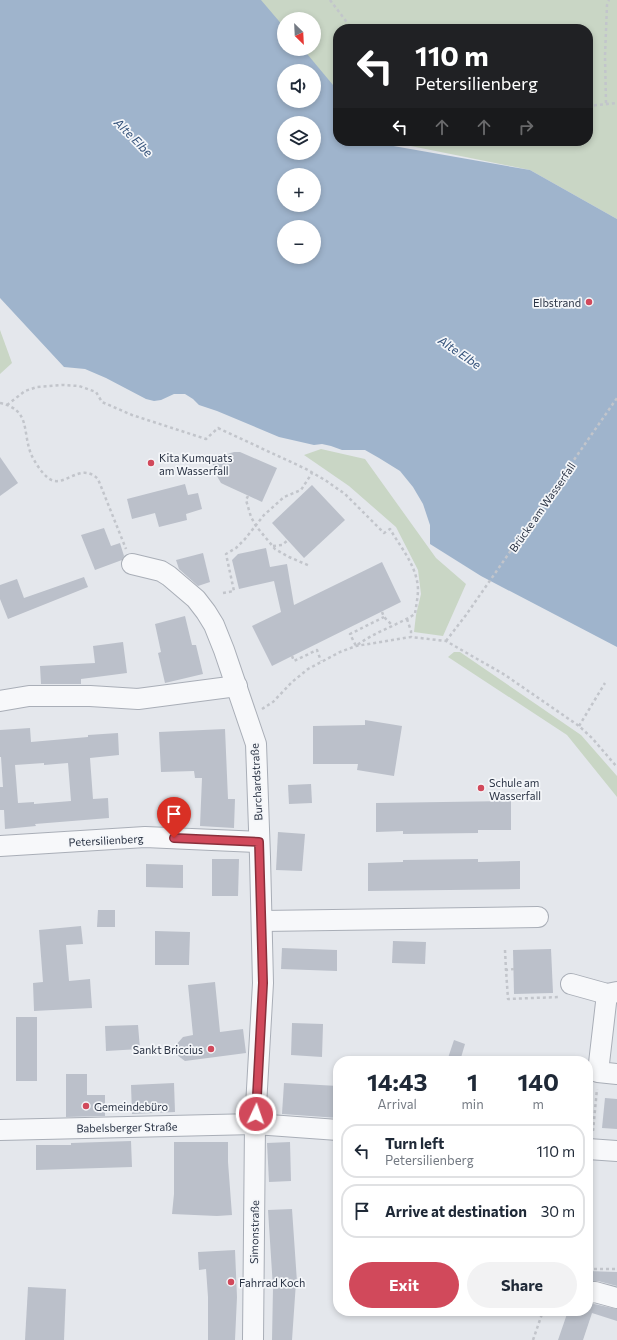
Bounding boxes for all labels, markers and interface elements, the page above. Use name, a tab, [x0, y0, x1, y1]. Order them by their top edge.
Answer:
north arrow	[277, 12, 321, 56]
map controls	[277, 12, 321, 264]
text: 110 m	[415, 38, 489, 72]
icon: left	[349, 40, 401, 92]
button: sound	[277, 64, 321, 108]
text: Petersilienberg	[415, 72, 538, 94]
water label: Alte Elbe	[111, 114, 157, 160]
button: layers	[277, 116, 321, 160]
icon: left	[389, 116, 411, 138]
icon: ahead	[431, 116, 453, 138]
icon: ahead	[473, 116, 495, 138]
icon: right	[515, 116, 537, 138]
button: +	[277, 168, 321, 212]
button: −	[277, 220, 321, 264]
place label: Elbstrand	[533, 296, 581, 309]
marker: Elbstrand	[584, 297, 594, 307]
water label: Alte Elbe	[435, 332, 485, 372]
place label: Kita Kumquats am Wasserfall	[159, 451, 232, 477]
marker: Kita Kumquats am Wasserfall	[146, 458, 156, 468]
street label: Brücke am Wasserfall	[506, 460, 578, 554]
street label: Burchardstraße	[247, 743, 265, 821]
place label: Schule am Wasserfall	[489, 776, 541, 802]
marker: Schule am Wasserfall	[476, 783, 486, 793]
pin	[157, 797, 191, 838]
icon: arrive	[163, 803, 185, 825]
street label: Petersilienberg	[68, 832, 144, 848]
place label: Sankt Briccius	[133, 1043, 203, 1056]
marker: Sankt Briccius	[206, 1044, 216, 1054]
text: 14:43	[367, 1067, 428, 1096]
text: 1	[467, 1067, 478, 1096]
text: 140	[518, 1067, 559, 1096]
position arrow	[235, 1093, 277, 1135]
text: Arrival	[378, 1096, 417, 1112]
text: min	[461, 1096, 484, 1112]
text: m	[533, 1096, 544, 1112]
place label: Gemeindebüro	[94, 1100, 168, 1113]
marker: Gemeindebüro	[81, 1101, 91, 1111]
street label: Babelsberger Straße	[76, 1120, 178, 1134]
text: Turn left	[385, 1134, 444, 1152]
icon: left	[351, 1140, 373, 1162]
text: 110 m	[536, 1142, 575, 1160]
text: Petersilienberg	[385, 1152, 474, 1168]
street label: Simonstraße	[247, 1200, 261, 1264]
icon: arrive	[351, 1200, 373, 1222]
text: Arrive at destination	[385, 1202, 527, 1220]
text: 30 m	[541, 1202, 575, 1220]
button: Exit	[349, 1262, 459, 1308]
button: Share	[467, 1262, 577, 1308]
place label: Fahrrad Koch	[239, 1276, 305, 1289]
marker: Fahrrad Koch	[226, 1277, 236, 1287]

